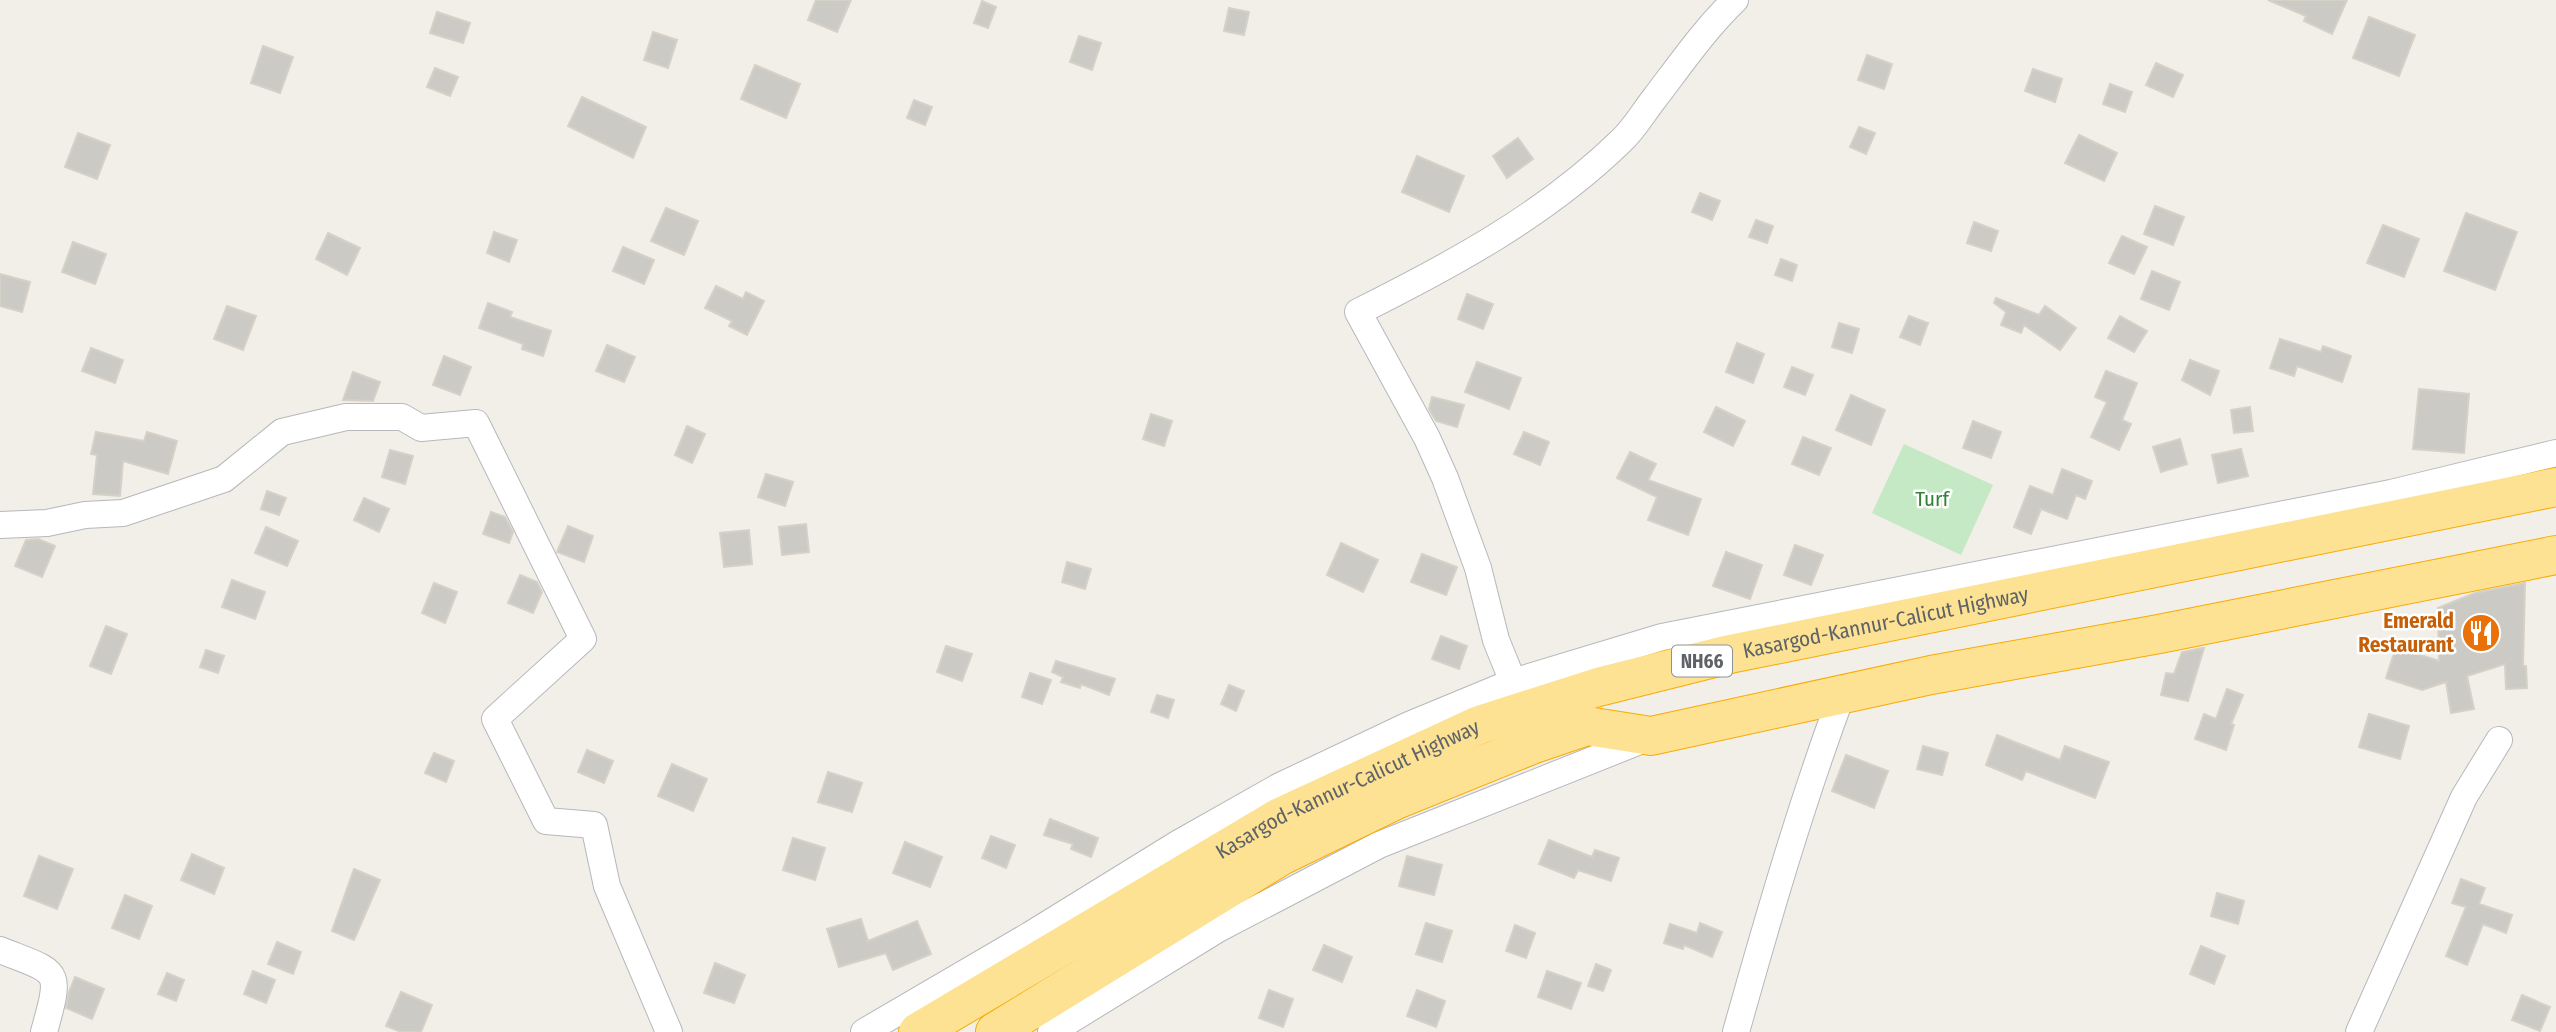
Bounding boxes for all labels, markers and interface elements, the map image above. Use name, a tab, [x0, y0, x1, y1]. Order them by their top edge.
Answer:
park label: Turf	[1915, 486, 1950, 512]
street label: Kasargod-Kannur-Calicut Highway	[1741, 581, 2031, 664]
place label: Emerald Restaurant	[2358, 608, 2455, 658]
restaurant icon: Emerald Restaurant	[2460, 612, 2502, 654]
road number: NH66	[1672, 646, 1732, 676]
street label: Kasargod-Kannur-Calicut Highway	[1211, 713, 1484, 865]

